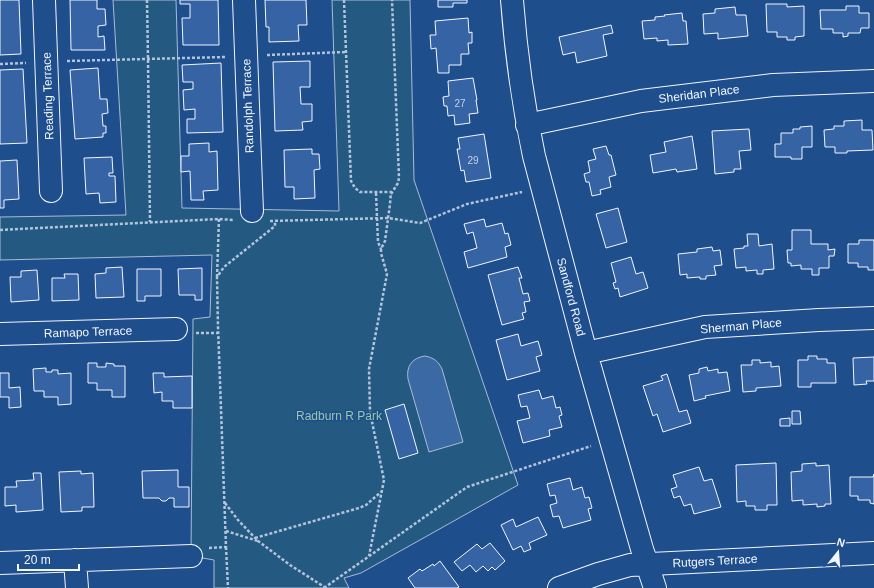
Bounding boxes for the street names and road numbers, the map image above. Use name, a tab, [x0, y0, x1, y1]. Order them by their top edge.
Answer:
street label: Reading Terrace	[39, 52, 57, 140]
street label: Randolph Terrace	[239, 58, 257, 153]
street label: Sheridan Place	[658, 82, 741, 106]
street label: Sandford Road	[554, 256, 588, 338]
street label: Sherman Place	[700, 315, 783, 337]
street label: Ramapo Terrace	[44, 323, 133, 341]
street label: Rutgers Terrace	[672, 552, 758, 570]

